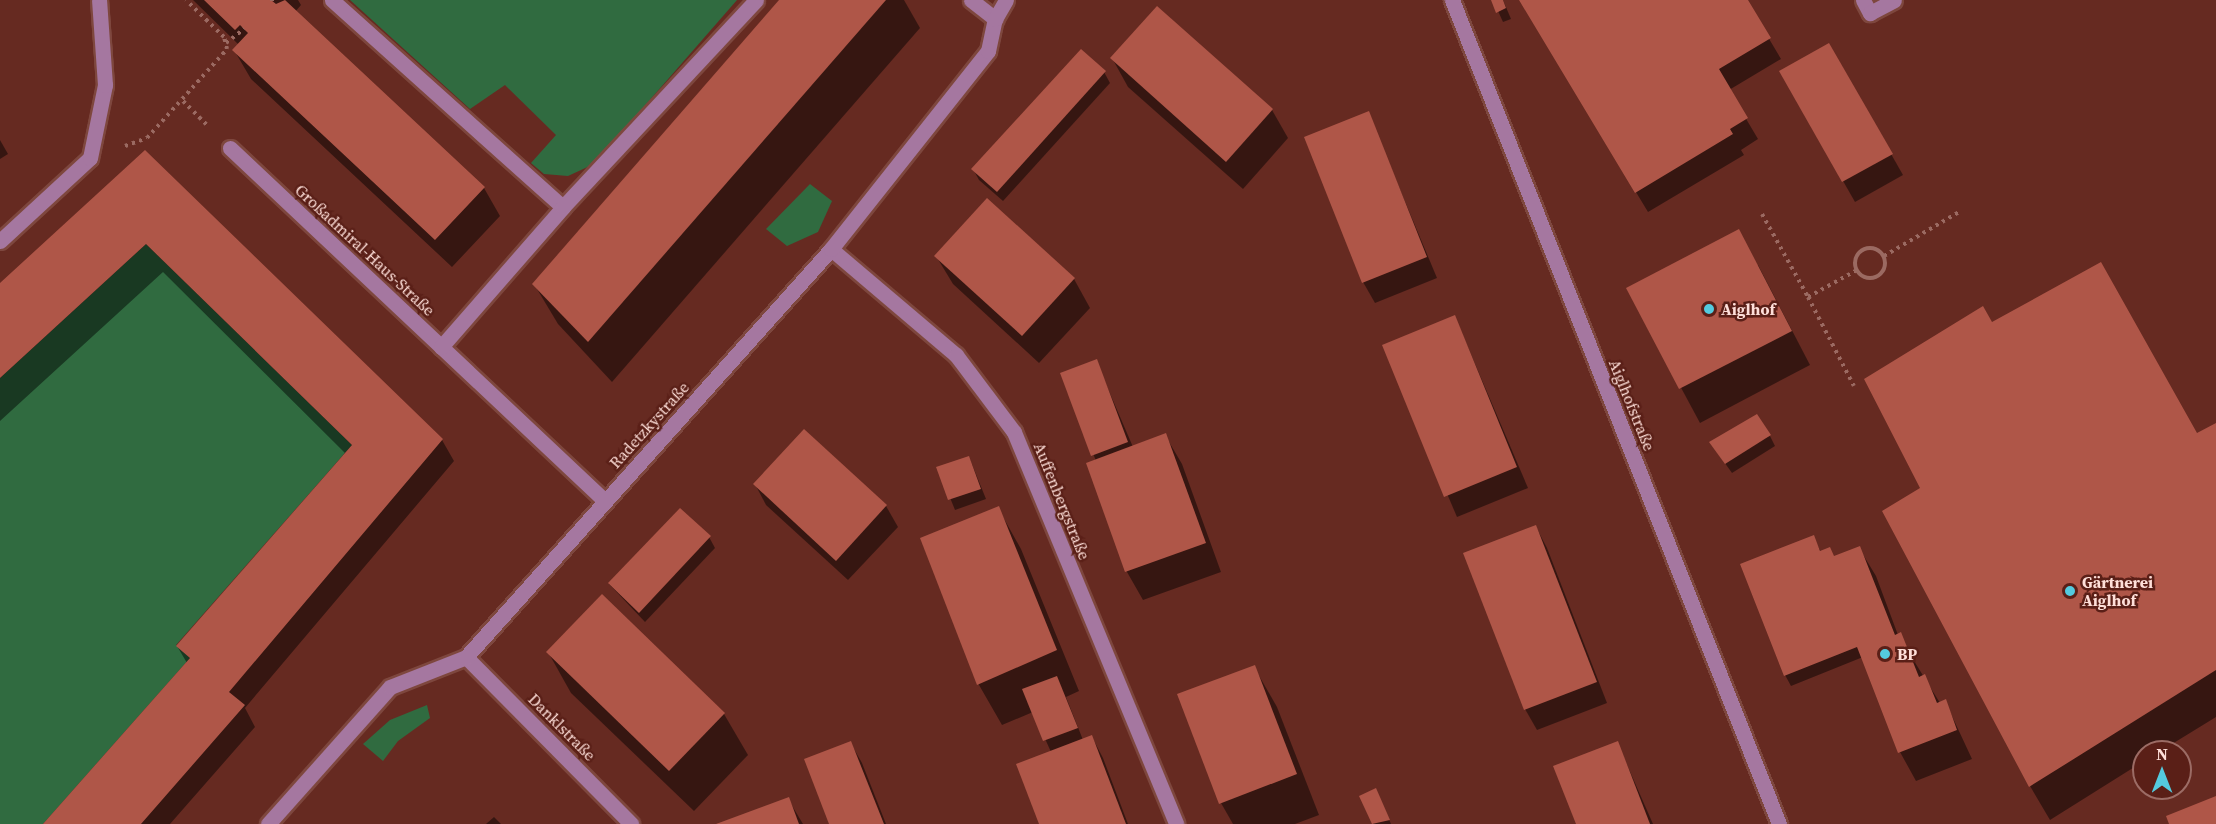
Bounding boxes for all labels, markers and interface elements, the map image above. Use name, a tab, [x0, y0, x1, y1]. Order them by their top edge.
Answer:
street label: Großadmiral-Haus-Straße	[291, 180, 439, 320]
place label: Aiglhof	[1721, 299, 1775, 319]
marker: Aiglhof	[1702, 302, 1716, 316]
street label: Aiglhofstraße	[1605, 356, 1659, 454]
street label: Radetzkystraße	[605, 378, 693, 472]
street label: Auffenbergstraße	[1030, 440, 1094, 562]
place label: Gärtnerei Aiglhof	[2082, 572, 2153, 610]
marker: Gärtnerei Aiglhof	[2063, 584, 2077, 598]
place label: BP	[1897, 644, 1917, 664]
marker: BP	[1878, 647, 1892, 661]
street label: Danklstraße	[524, 689, 600, 765]
north arrow	[2132, 740, 2192, 800]
text: N	[2156, 743, 2168, 765]

